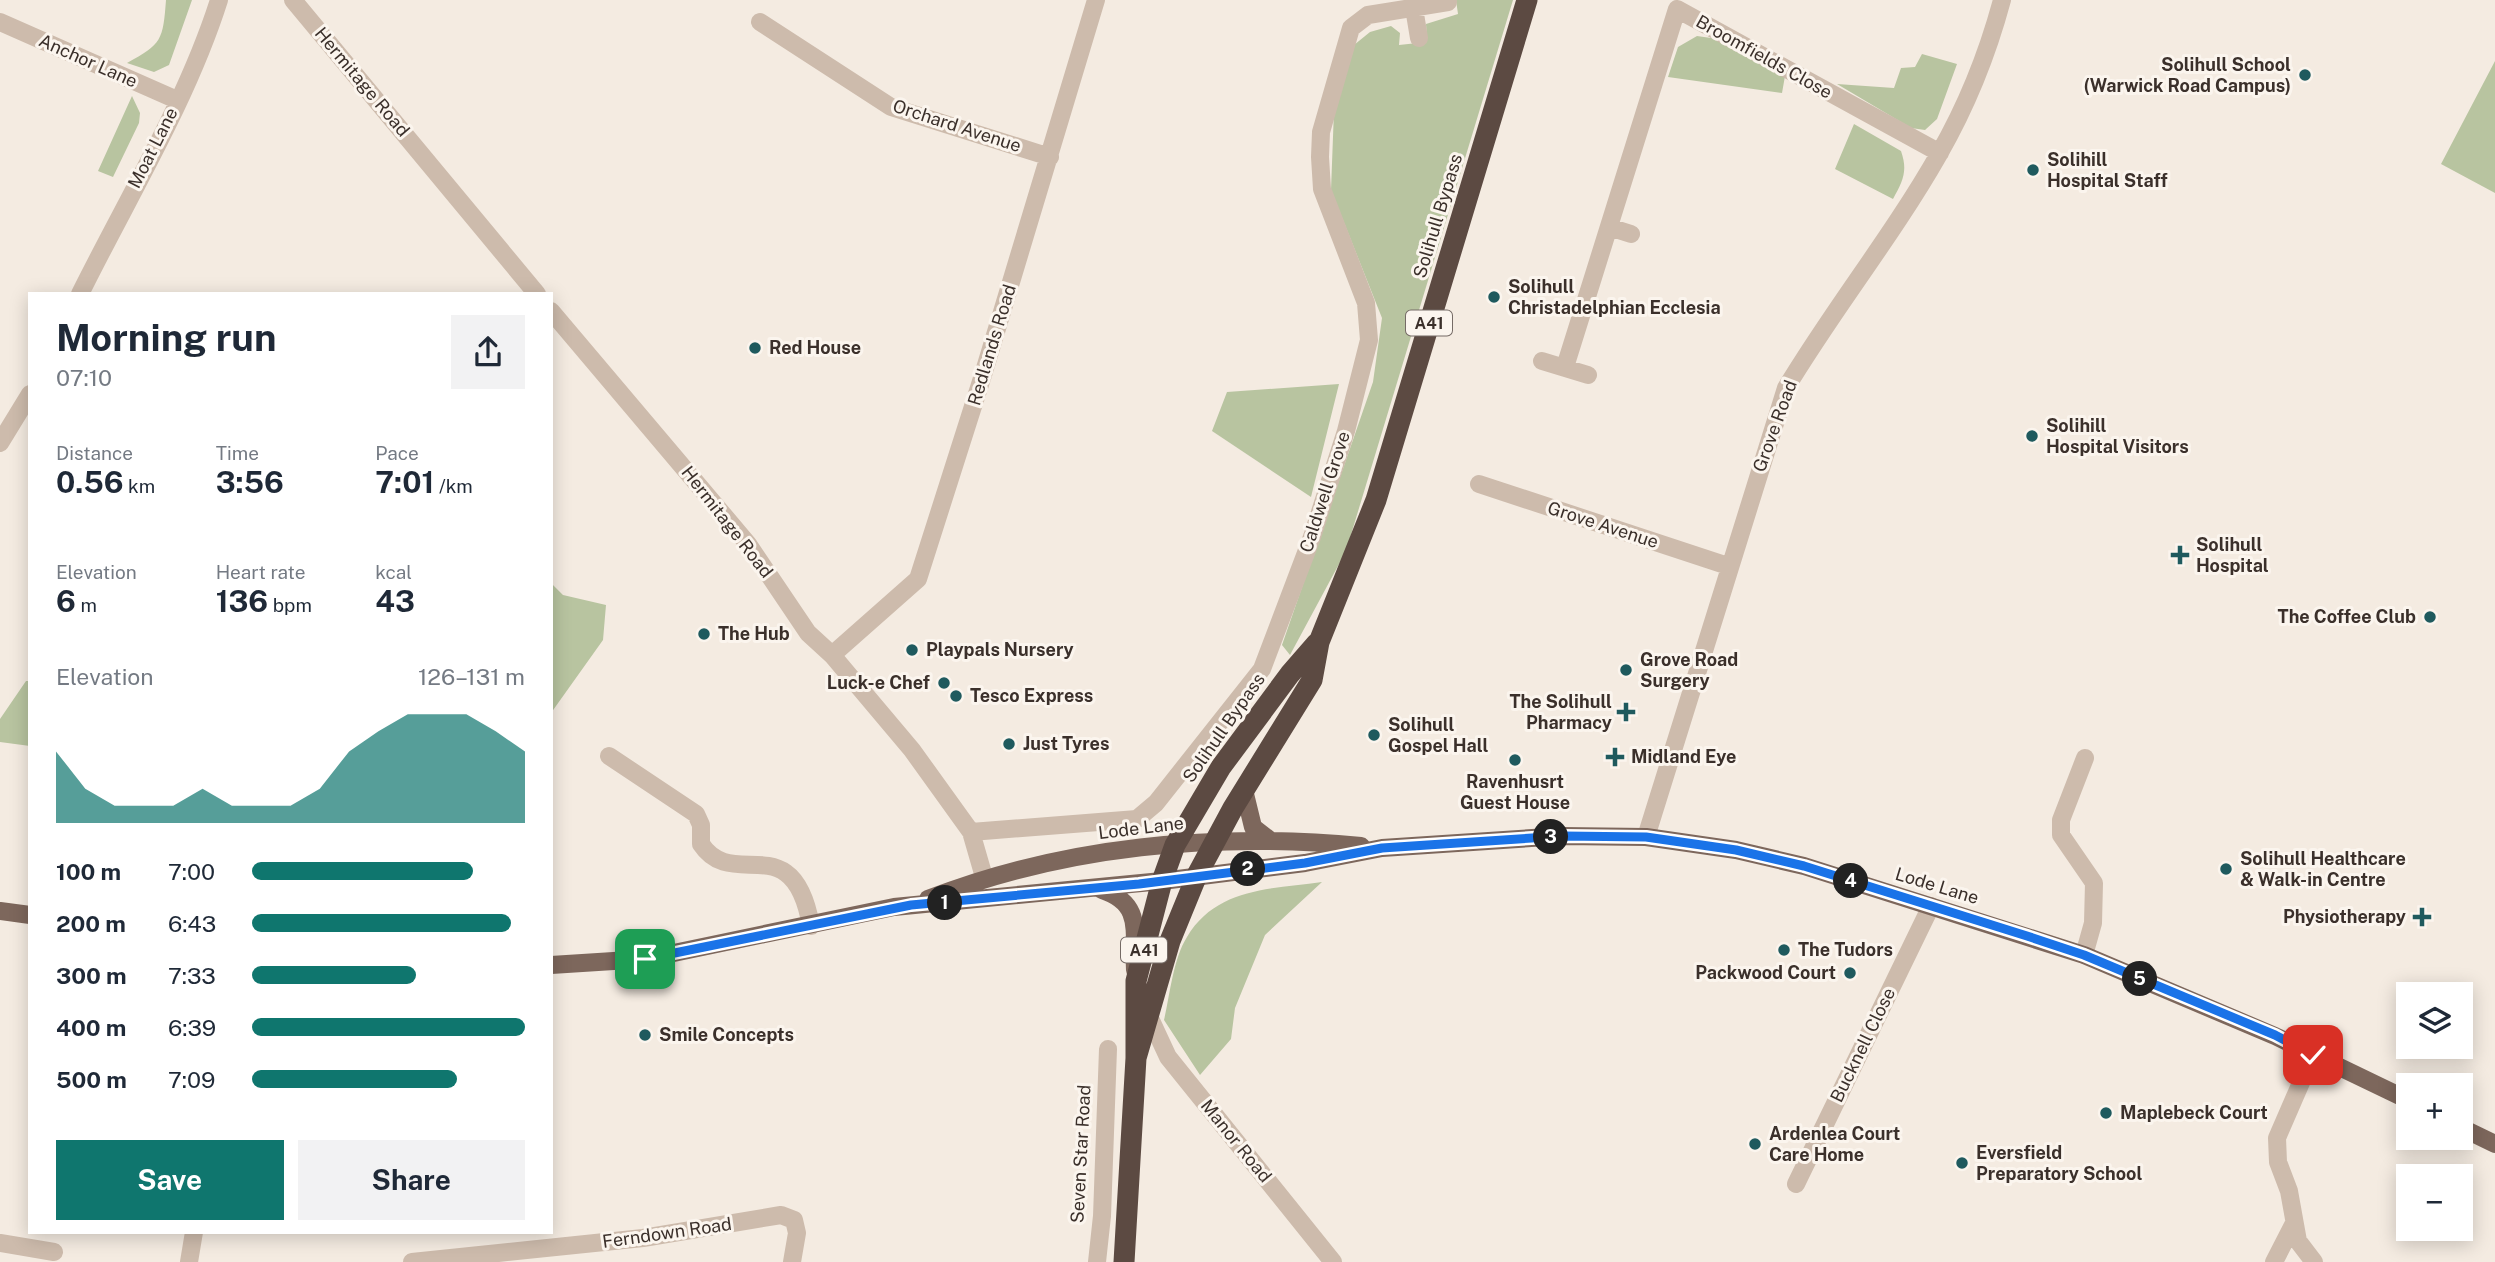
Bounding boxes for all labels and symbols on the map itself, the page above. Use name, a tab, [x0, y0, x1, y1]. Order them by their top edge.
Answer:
street label: Broomfields Close	[1693, 10, 1836, 103]
street label: Hermitage Road	[311, 23, 414, 140]
street label: Anchor Lane	[36, 30, 141, 92]
place label: Solihull School (Warwick Road Campus)	[2084, 54, 2291, 96]
marker: Solihull School (Warwick Road Campus)	[2297, 67, 2313, 83]
street label: Orchard Avenue	[890, 95, 1024, 156]
street label: Moat Lane	[123, 104, 182, 192]
place label: Solihill Hospital Staff	[2047, 149, 2168, 191]
street label: Solihull Bypass	[1409, 151, 1466, 280]
marker: Solihill Hospital Staff	[2025, 162, 2041, 178]
place label: Solihull Christadelphian Ecclesia	[1508, 276, 1721, 318]
street label: Redlands Road	[963, 282, 1020, 408]
marker: Solihull Christadelphian Ecclesia	[1486, 289, 1502, 305]
road number: A41	[1406, 310, 1452, 336]
place label: Red House	[769, 337, 861, 358]
marker: Red House	[747, 340, 763, 356]
street label: Grove Road	[1748, 377, 1801, 475]
place label: Solihill Hospital Visitors	[2046, 415, 2189, 457]
marker: Solihill Hospital Visitors	[2024, 428, 2040, 444]
street label: Caldwell Grove	[1295, 429, 1354, 555]
street label: Hermitage Road	[677, 462, 777, 582]
street label: Grove Avenue	[1545, 497, 1661, 552]
place label: Solihull Hospital	[2196, 534, 2269, 576]
marker: Solihull Hospital	[2170, 545, 2190, 565]
place label: The Coffee Club	[2278, 606, 2416, 627]
marker: The Coffee Club	[2422, 609, 2438, 625]
place label: The Hub	[718, 623, 790, 644]
marker: The Hub	[696, 626, 712, 642]
place label: Playpals Nursery	[926, 639, 1074, 660]
marker: Playpals Nursery	[904, 642, 920, 658]
place label: Grove Road Surgery	[1640, 649, 1738, 691]
marker: Grove Road Surgery	[1618, 662, 1634, 678]
street label: Solihull Bypass	[1178, 669, 1269, 786]
place label: Luck-e Chef	[827, 672, 930, 693]
marker: Luck-e Chef	[936, 675, 952, 691]
place label: Tesco Express	[970, 685, 1093, 706]
marker: Tesco Express	[948, 688, 964, 704]
place label: The Solihull Pharmacy	[1509, 691, 1612, 733]
marker: The Solihull Pharmacy	[1618, 704, 1634, 720]
place label: Solihull Gospel Hall	[1388, 714, 1488, 756]
marker: Solihull Gospel Hall	[1366, 727, 1382, 743]
place label: Just Tyres	[1023, 733, 1109, 754]
marker: Just Tyres	[1001, 736, 1017, 752]
place label: Midland Eye	[1631, 746, 1736, 767]
marker: Midland Eye	[1605, 747, 1625, 767]
marker: Ravenhusrt Guest House	[1507, 752, 1523, 768]
place label: Ravenhusrt Guest House	[1460, 771, 1570, 813]
street label: Lode Lane	[1097, 812, 1185, 843]
pin: 3	[1534, 820, 1568, 854]
place label: Solihull Healthcare & Walk-in Centre	[2240, 848, 2406, 890]
pin: 2	[1230, 852, 1266, 886]
marker: Solihull Healthcare & Walk-in Centre	[2218, 861, 2234, 877]
street label: Lode Lane	[1893, 863, 1981, 908]
pin: 4	[1834, 864, 1868, 898]
pin: 1	[928, 886, 962, 920]
place label: Physiotherapy	[2283, 906, 2406, 927]
marker: Physiotherapy	[2412, 907, 2432, 927]
pin	[615, 929, 675, 989]
road number: A41	[1121, 938, 1167, 962]
place label: The Tudors	[1798, 939, 1893, 960]
marker: The Tudors	[1776, 942, 1792, 958]
place label: Packwood Court	[1695, 962, 1836, 983]
pin: 5	[2122, 962, 2158, 996]
marker: Packwood Court	[1842, 965, 1858, 981]
street label: Bucknell Close	[1826, 984, 1899, 1105]
place label: Smile Concepts	[659, 1024, 794, 1045]
pin	[2283, 1025, 2343, 1085]
marker: Smile Concepts	[637, 1027, 653, 1043]
street label: Seven Star Road	[1066, 1084, 1095, 1224]
street label: Manor Road	[1197, 1095, 1276, 1186]
place label: Maplebeck Court	[2120, 1102, 2268, 1123]
marker: Maplebeck Court	[2098, 1105, 2114, 1121]
place label: Ardenlea Court Care Home	[1769, 1123, 1900, 1165]
marker: Ardenlea Court Care Home	[1747, 1136, 1763, 1152]
place label: Eversfield Preparatory School	[1976, 1142, 2142, 1184]
marker: Eversfield Preparatory School	[1954, 1155, 1970, 1171]
street label: Ferndown Road	[601, 1213, 733, 1252]

